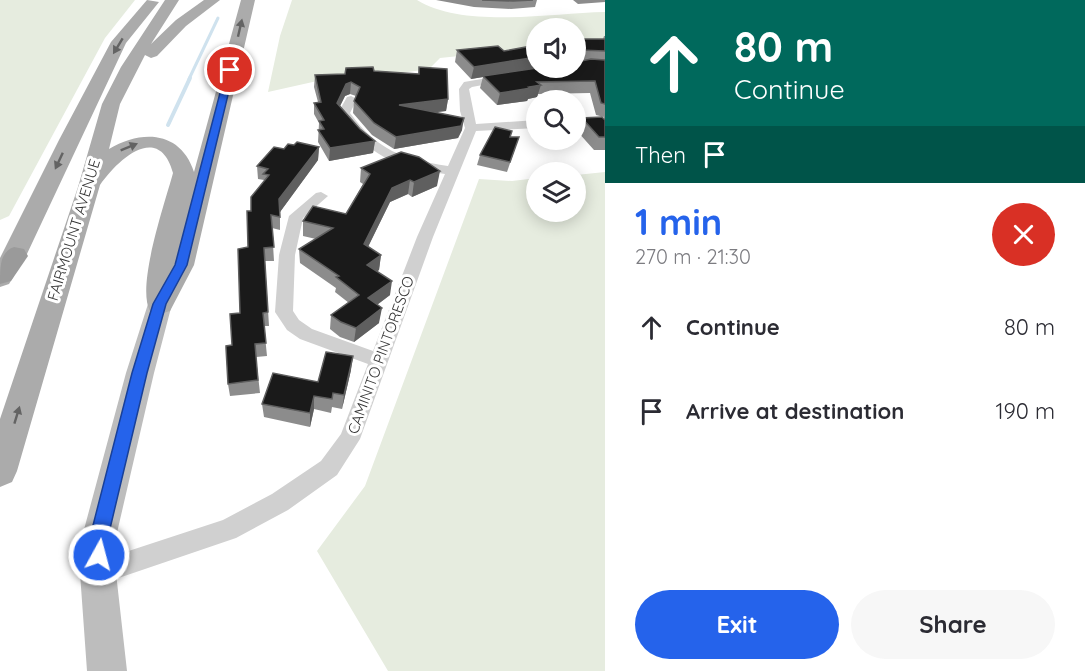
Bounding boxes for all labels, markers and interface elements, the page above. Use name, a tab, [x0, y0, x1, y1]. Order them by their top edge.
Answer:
one-way arrow	[236, 18, 245, 37]
map controls	[526, 18, 586, 222]
button: sound	[526, 18, 586, 78]
text: 80 m	[734, 20, 833, 73]
icon: ahead	[635, 24, 713, 102]
one-way arrow	[112, 38, 123, 55]
pin	[204, 44, 255, 95]
icon: arrive	[213, 53, 246, 86]
text: Continue	[734, 72, 845, 106]
button: search	[526, 90, 586, 150]
icon: arrive	[698, 138, 731, 171]
text: Then	[635, 141, 686, 169]
one-way arrow	[120, 142, 138, 151]
one-way arrow	[54, 153, 63, 170]
street label: FAIRMOUNT AVENUE	[43, 157, 104, 303]
button: layers	[526, 162, 586, 222]
text: 1 min	[635, 199, 722, 244]
button: close	[992, 203, 1055, 266]
text: 270 m · 21:30	[635, 244, 751, 269]
street label: CAMINITO PINTORESCO	[343, 273, 418, 436]
icon: ahead	[635, 311, 668, 344]
text: Continue	[686, 313, 780, 341]
text: 80 m	[1004, 313, 1055, 341]
icon: arrive	[635, 395, 668, 428]
text: Arrive at destination	[686, 397, 904, 425]
text: 190 m	[995, 397, 1055, 425]
one-way arrow	[13, 406, 23, 424]
position arrow	[67, 523, 131, 587]
button: Exit	[635, 590, 839, 659]
button: Share	[851, 590, 1055, 659]

